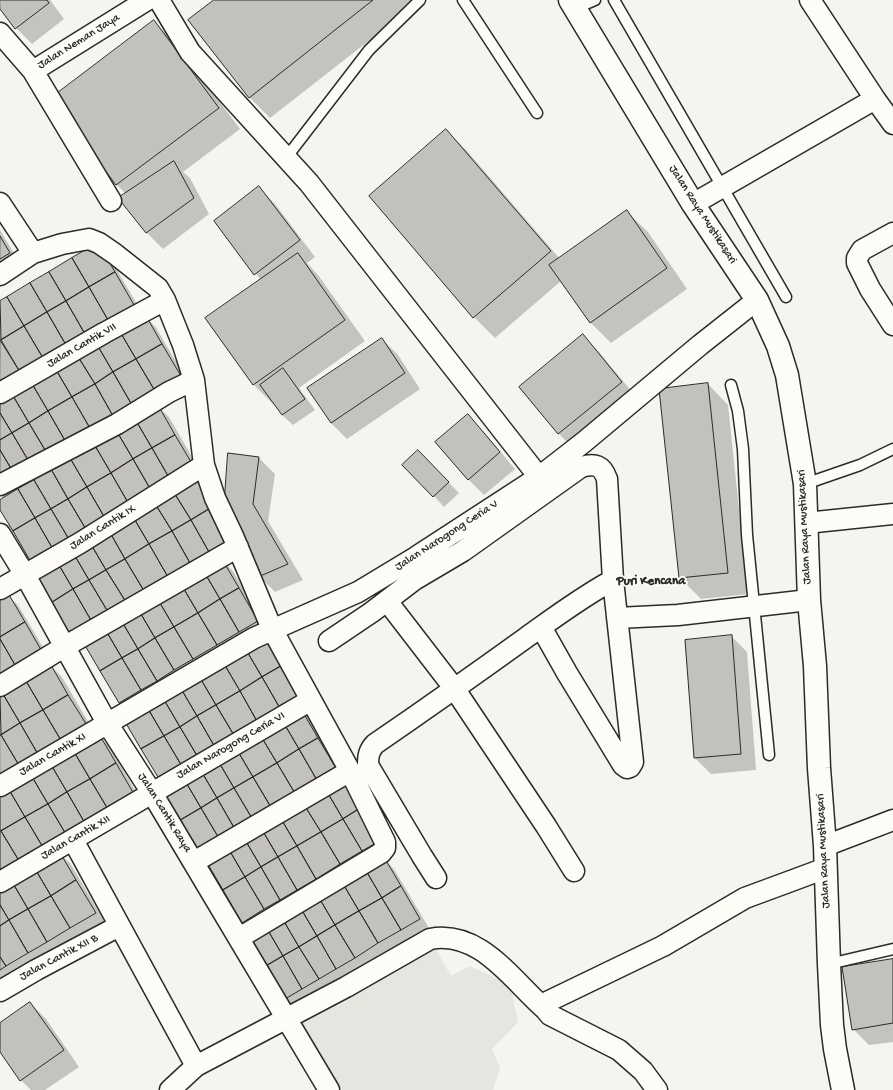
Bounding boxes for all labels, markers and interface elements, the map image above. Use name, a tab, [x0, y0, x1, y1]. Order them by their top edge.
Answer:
street label: Jalan Neman Jaya	[35, 11, 123, 73]
street label: Jalan Raya Mustikasari	[665, 163, 739, 267]
street label: Jalan Cantik VII	[45, 320, 119, 372]
street label: Jalan Raya Mustikasari	[795, 469, 815, 585]
street label: Jalan Narogong Ceria V	[393, 497, 501, 575]
street label: Jalan Cantik IX	[68, 502, 138, 554]
district label: Puri Kencana	[617, 574, 685, 590]
street label: Jalan Narogong Ceria VI	[174, 709, 288, 783]
street label: Jalan Cantik XI	[17, 730, 89, 780]
street label: Jalan Cantik Raya	[134, 771, 194, 855]
street label: Jalan Raya Mustikasari	[814, 793, 834, 909]
street label: Jalan Cantik XII	[39, 812, 113, 864]
street label: Jalan Cantik XII B	[17, 931, 101, 985]

